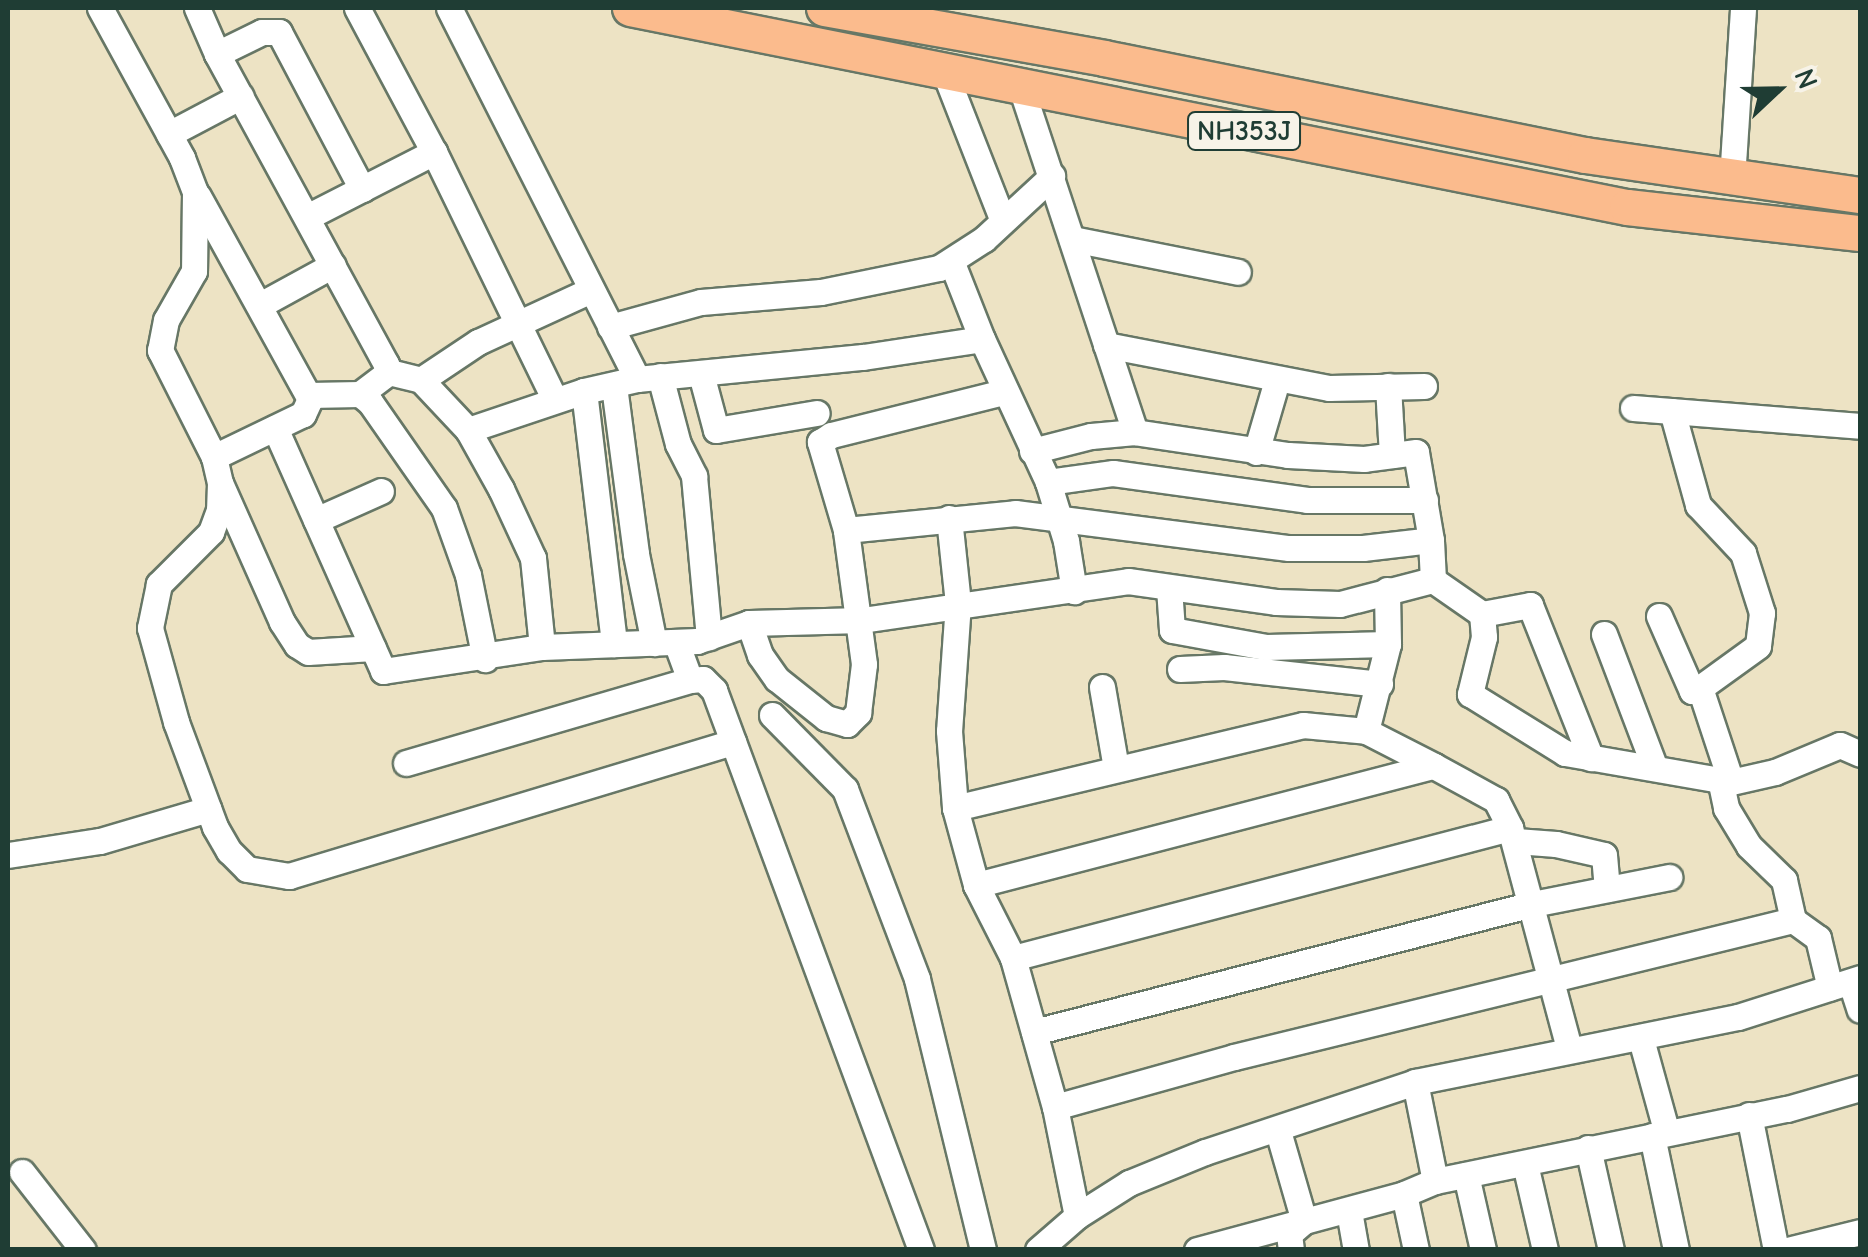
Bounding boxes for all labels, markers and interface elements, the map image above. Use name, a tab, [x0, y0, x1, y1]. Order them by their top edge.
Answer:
north arrow	[1728, 40, 1828, 140]
text: N	[1788, 64, 1824, 93]
road number: NH353J	[1186, 108, 1302, 154]

